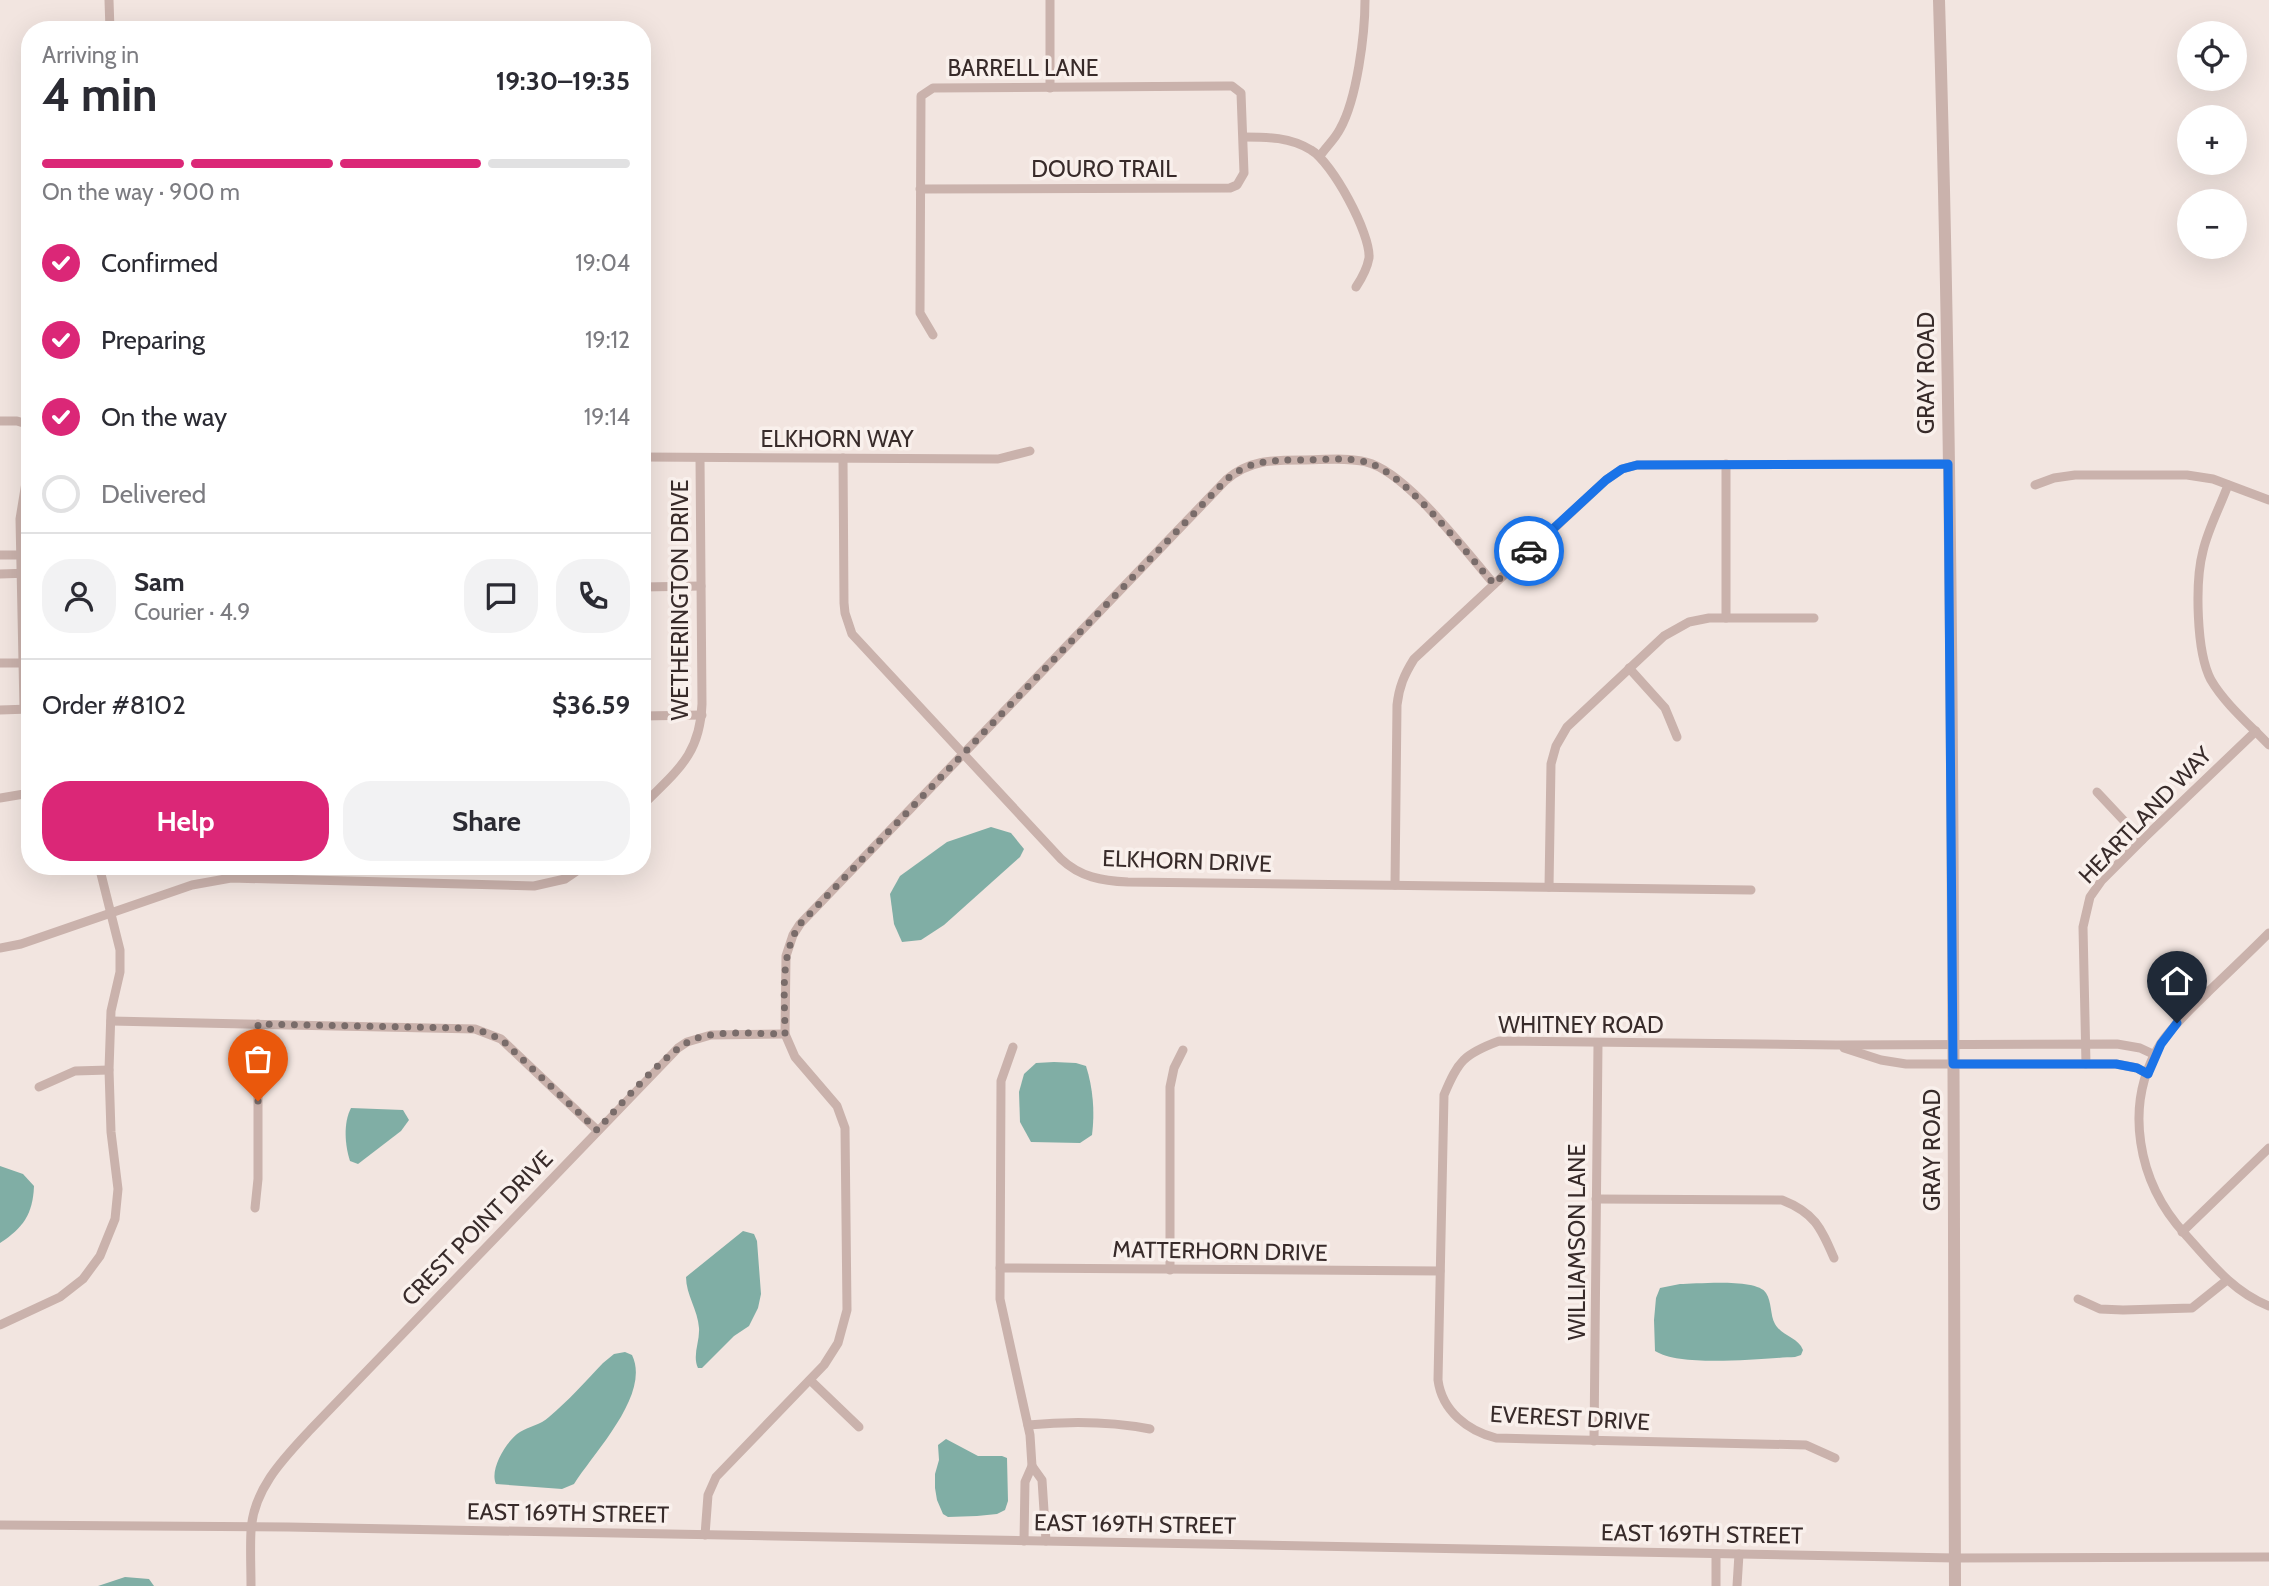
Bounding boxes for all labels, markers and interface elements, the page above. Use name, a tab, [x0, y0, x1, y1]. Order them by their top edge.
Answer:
map controls	[2177, 21, 2247, 259]
button: locate	[2177, 21, 2247, 91]
text: Arriving in	[42, 41, 139, 69]
street label: BARRELL LANE	[947, 54, 1099, 82]
text: 19:30–19:35	[496, 65, 630, 97]
text: 4 min	[42, 67, 157, 123]
button: +	[2177, 105, 2247, 175]
street label: DOURO TRAIL	[1031, 155, 1177, 183]
text: On the way · 900 m	[42, 178, 240, 206]
button: −	[2177, 189, 2247, 259]
icon: check	[42, 244, 80, 282]
text: Confirmed	[101, 247, 218, 279]
text: 19:04	[575, 249, 630, 277]
street label: GRAY ROAD	[1912, 312, 1940, 434]
icon: check	[42, 321, 80, 359]
text: Preparing	[101, 324, 205, 356]
text: 19:12	[585, 326, 630, 354]
icon: check	[42, 398, 80, 436]
text: On the way	[101, 401, 227, 433]
text: 19:14	[584, 403, 630, 431]
street label: ELKHORN WAY	[760, 425, 915, 453]
text: Delivered	[101, 478, 206, 510]
street label: WETHERINGTON DRIVE	[666, 479, 694, 721]
courier	[1494, 516, 1564, 586]
icon: car	[1510, 532, 1548, 570]
button: person	[42, 559, 116, 633]
button: chat	[464, 559, 538, 633]
button: phone	[556, 559, 630, 633]
text: Sam	[134, 566, 185, 598]
text: Courier · 4.9	[134, 598, 250, 626]
text: Order #8102	[42, 689, 186, 721]
text: $36.59	[552, 689, 630, 721]
street label: HEARTLAND WAY	[2073, 740, 2218, 889]
button: Help	[42, 781, 329, 861]
button: Share	[343, 781, 630, 861]
street label: ELKHORN DRIVE	[1102, 844, 1272, 878]
pin	[2147, 951, 2207, 1023]
icon: home	[2158, 962, 2196, 1000]
street label: WHITNEY ROAD	[1498, 1011, 1664, 1039]
pin	[228, 1029, 288, 1101]
icon: bag	[239, 1040, 277, 1078]
street label: GRAY ROAD	[1918, 1089, 1946, 1211]
street label: CREST POINT DRIVE	[396, 1144, 558, 1312]
street label: WILLIAMSON LANE	[1563, 1144, 1591, 1340]
street label: MATTERHORN DRIVE	[1112, 1235, 1328, 1267]
street label: EVEREST DRIVE	[1489, 1400, 1651, 1436]
street label: EAST 169TH STREET	[467, 1497, 669, 1529]
street label: EAST 169TH STREET	[1034, 1508, 1236, 1540]
street label: EAST 169TH STREET	[1601, 1518, 1803, 1550]

